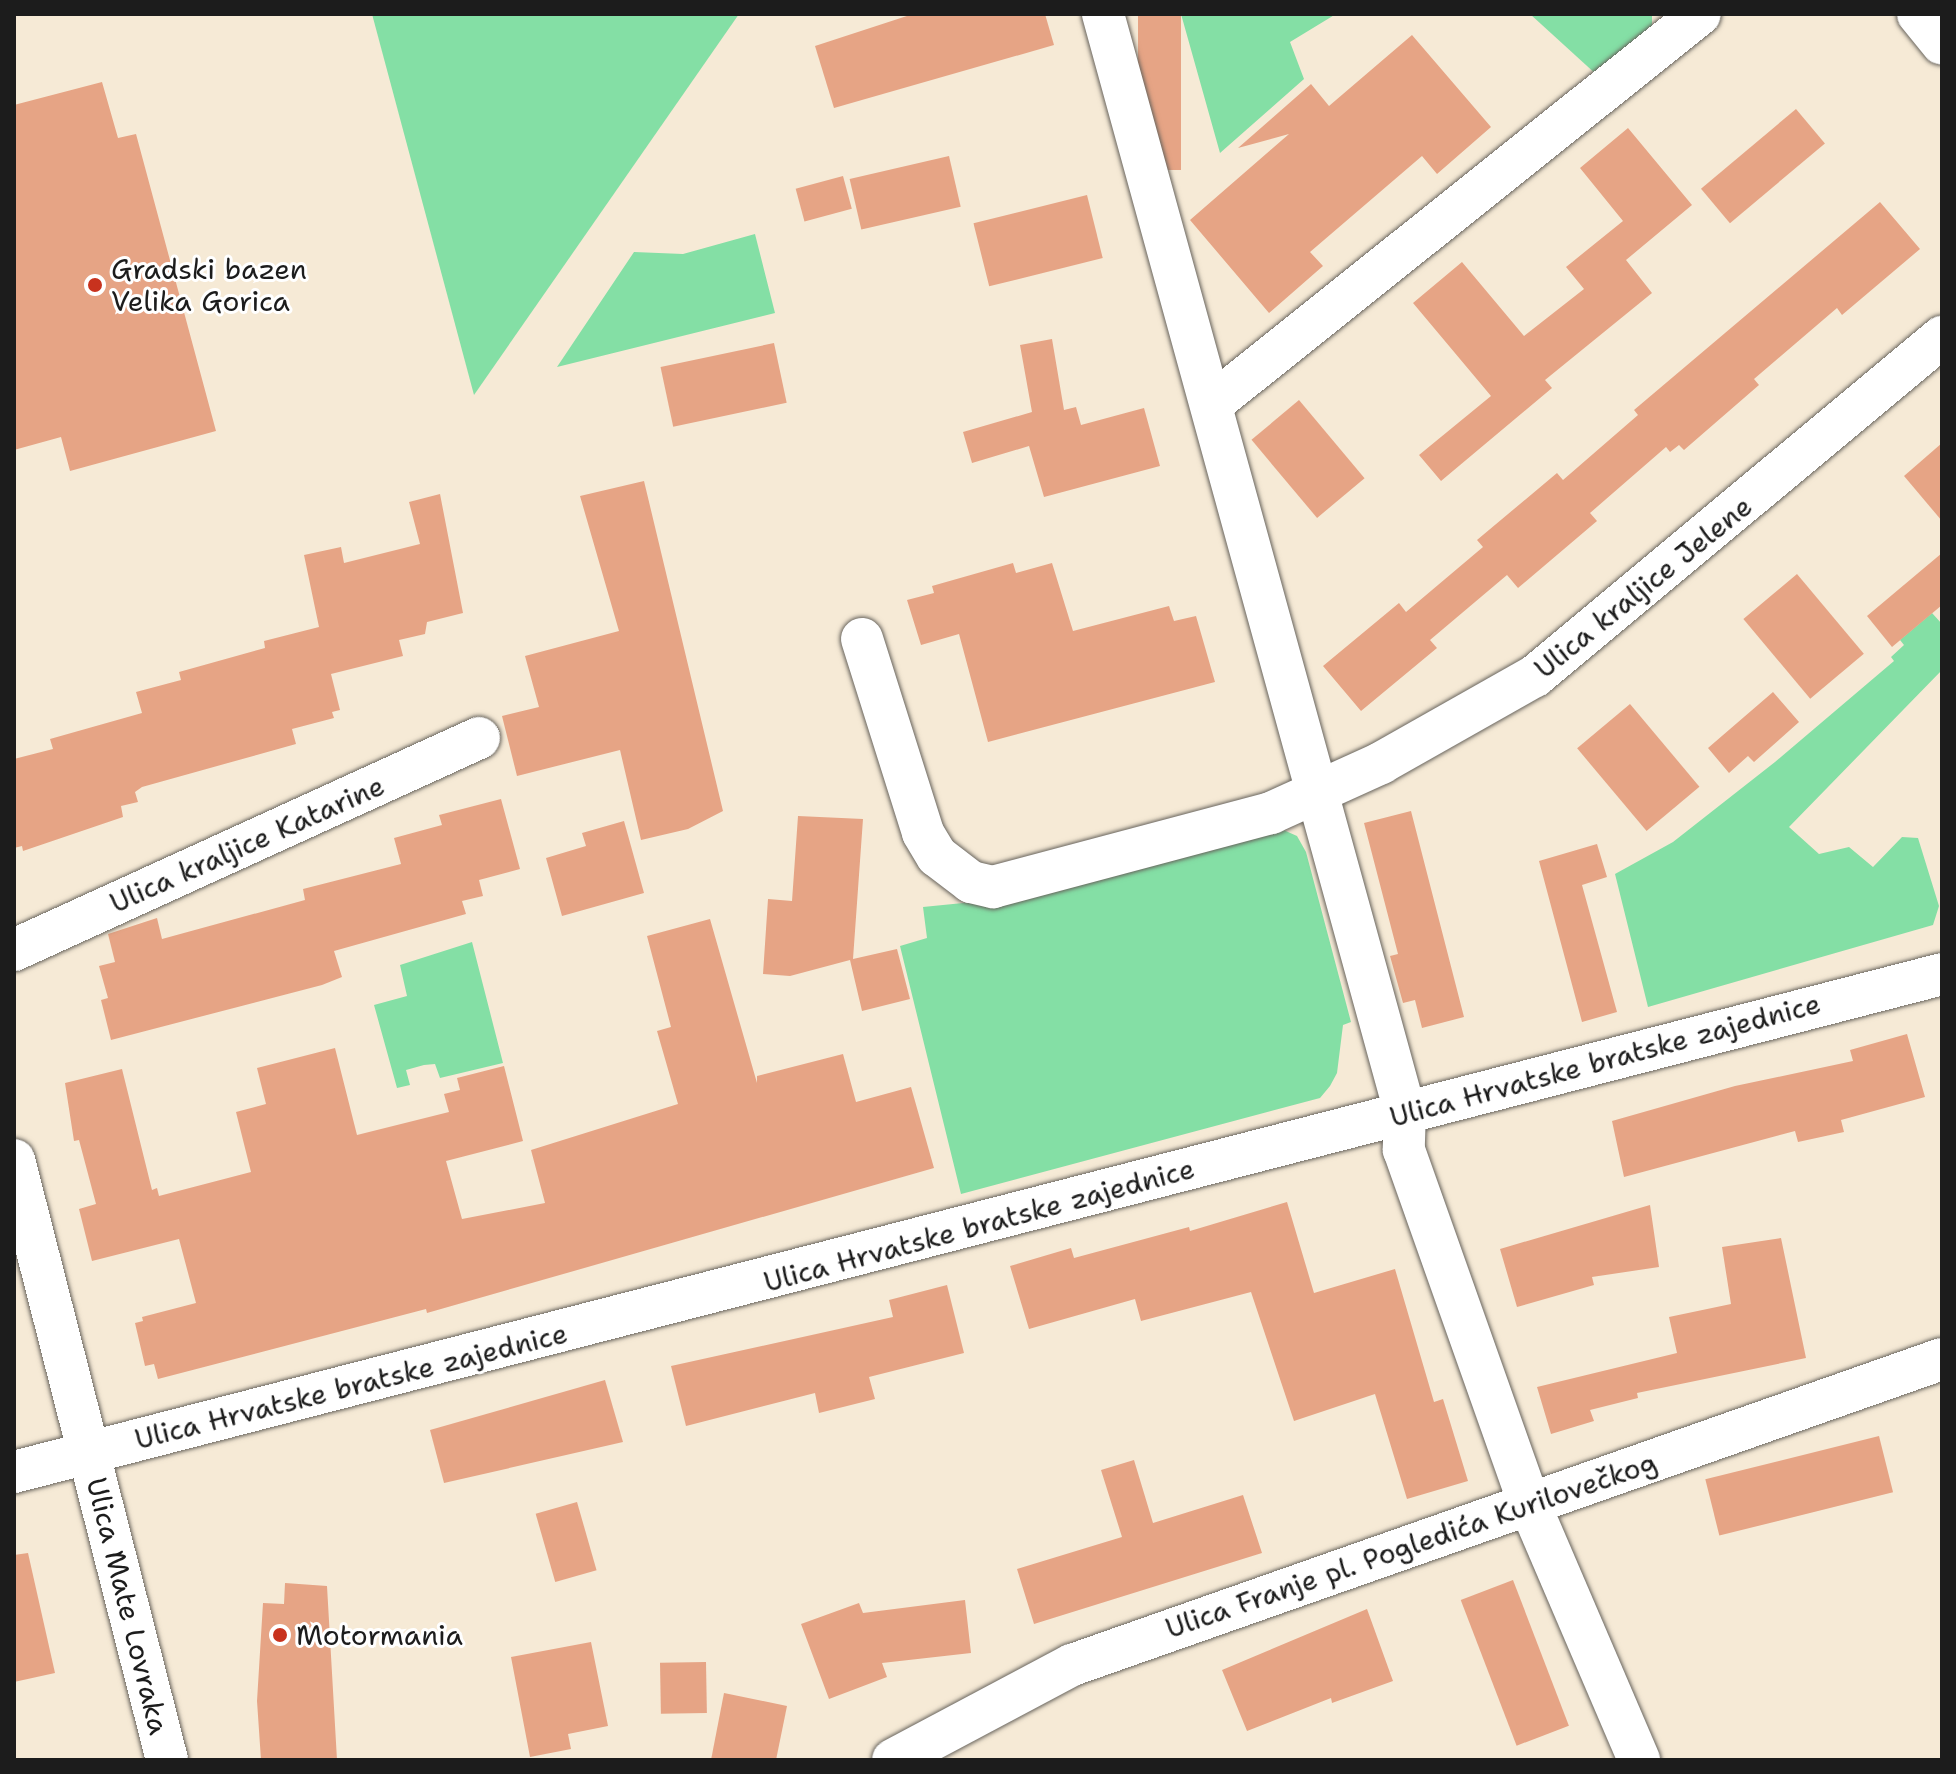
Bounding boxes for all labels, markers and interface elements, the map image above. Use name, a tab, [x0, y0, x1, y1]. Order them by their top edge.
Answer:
place label: Gradski bazen Velika Gorica	[111, 252, 307, 318]
marker: Gradski bazen Velika Gorica	[86, 276, 104, 294]
street label: Ulica kraljice Jelene	[1527, 489, 1759, 685]
street label: Ulica kraljice Katarine	[105, 768, 389, 920]
street label: Ulica Hrvatske bratske zajednice	[1386, 986, 1824, 1134]
street label: Ulica Hrvatske bratske zajednice	[760, 1151, 1198, 1299]
street label: Ulica Hrvatske bratske zajednice	[131, 1316, 571, 1456]
street label: Ulica Franje pl. Pogledića Kurilovečkog	[1161, 1445, 1661, 1645]
street label: Ulica Mate Lovraka	[80, 1474, 176, 1738]
place label: Motormania	[296, 1618, 463, 1652]
marker: Motormania	[271, 1626, 289, 1644]

